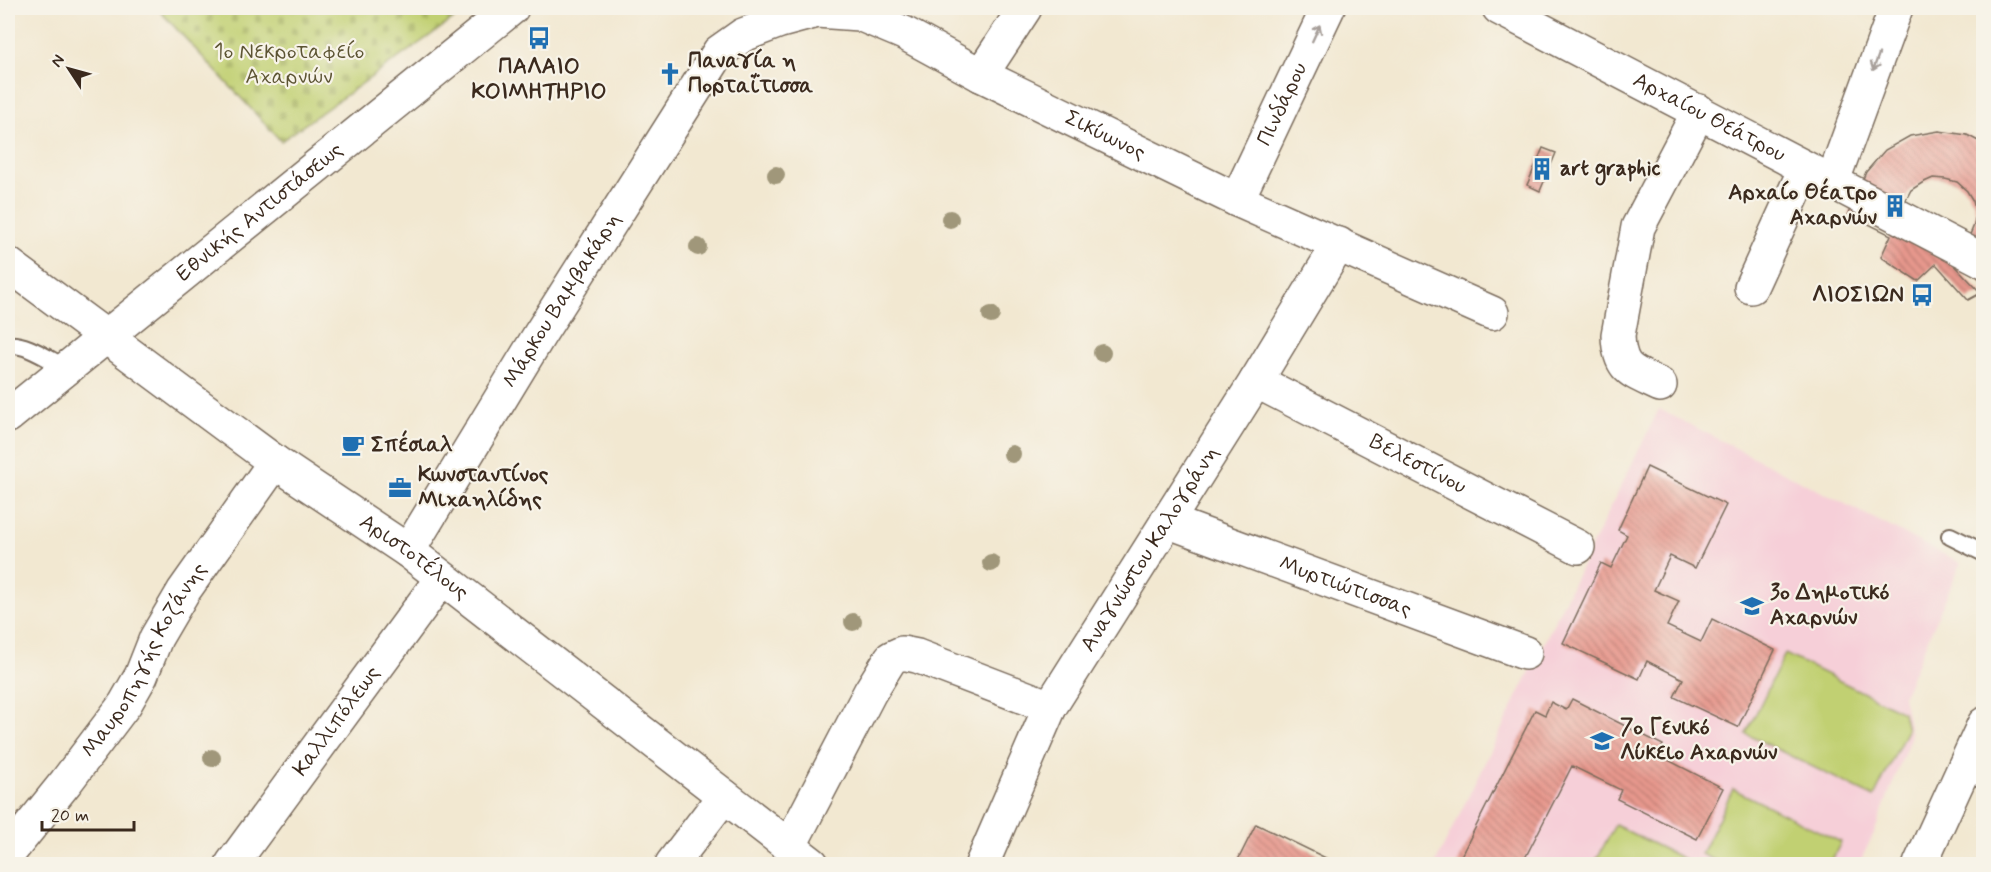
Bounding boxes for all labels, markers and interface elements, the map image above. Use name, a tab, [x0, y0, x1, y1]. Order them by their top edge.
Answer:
one-way arrow	[1310, 24, 1322, 42]
bus stop icon: ΠΑΛΑΙΟ ΚΟΙΜΗΤΗΡΙΟ	[526, 25, 552, 51]
park label: 1ο Νεκροταφείο Αχαρνών	[214, 38, 364, 91]
north arrow	[39, 39, 99, 99]
place label: Παναγία η Πορταΐτισσα	[688, 47, 813, 100]
text: N	[46, 51, 70, 72]
place label: ΠΑΛΑΙΟ ΚΟΙΜΗΤΗΡΙΟ	[471, 53, 607, 106]
one-way arrow	[1869, 53, 1880, 71]
street label: Πινδάρου	[1251, 58, 1314, 151]
church icon: Παναγία η Πορταΐτισσα	[657, 61, 683, 87]
street label: Αρχαίου Θεάτρου	[1628, 66, 1790, 169]
street label: Σικύωνος	[1060, 104, 1150, 167]
street label: Εθνικής Αντιστάσεως	[171, 136, 349, 288]
place label: art graphic	[1560, 155, 1661, 186]
building icon: art graphic	[1529, 156, 1555, 182]
place label: Αρχαίο Θέατρο Αχαρνών	[1728, 178, 1877, 232]
building icon: Αρχαίο Θέατρο Αχαρνών	[1882, 193, 1908, 219]
street label: Μάρκου Βαμβακάρη	[496, 208, 627, 393]
place label: ΛΙΟΣΙΩΝ	[1812, 281, 1904, 309]
bus stop icon: ΛΙΟΣΙΩΝ	[1909, 282, 1935, 308]
street label: Βελεστίνου	[1365, 428, 1471, 501]
place label: Σπέσιαλ	[371, 430, 453, 459]
cafe icon: Σπέσιαλ	[340, 432, 366, 458]
street label: Αναγνώστου Καλογράνη	[1074, 441, 1225, 657]
place label: Κωνσταντίνος Μιχαηλίδης	[418, 461, 549, 514]
office icon: Κωνσταντίνος Μιχαηλίδης	[387, 475, 413, 501]
street label: Αριστοτέλους	[354, 508, 474, 607]
street label: Μυρτιώτισσας	[1275, 549, 1416, 624]
street label: Μαυροπηγής Κοζάνης	[75, 557, 214, 763]
place label: 3ο Δημοτικό Αχαρνών	[1770, 579, 1890, 632]
school or university icon: 3ο Δημοτικό Αχαρνών	[1739, 593, 1765, 619]
street label: Καλλιπόλεως	[287, 660, 387, 782]
place label: 7ο Γενικό Λύκειο Αχαρνών	[1620, 714, 1778, 767]
school or university icon: 7ο Γενικό Λύκειο Αχαρνών	[1589, 728, 1615, 754]
scale bar	[42, 794, 134, 832]
text: 20 m	[51, 804, 89, 828]

